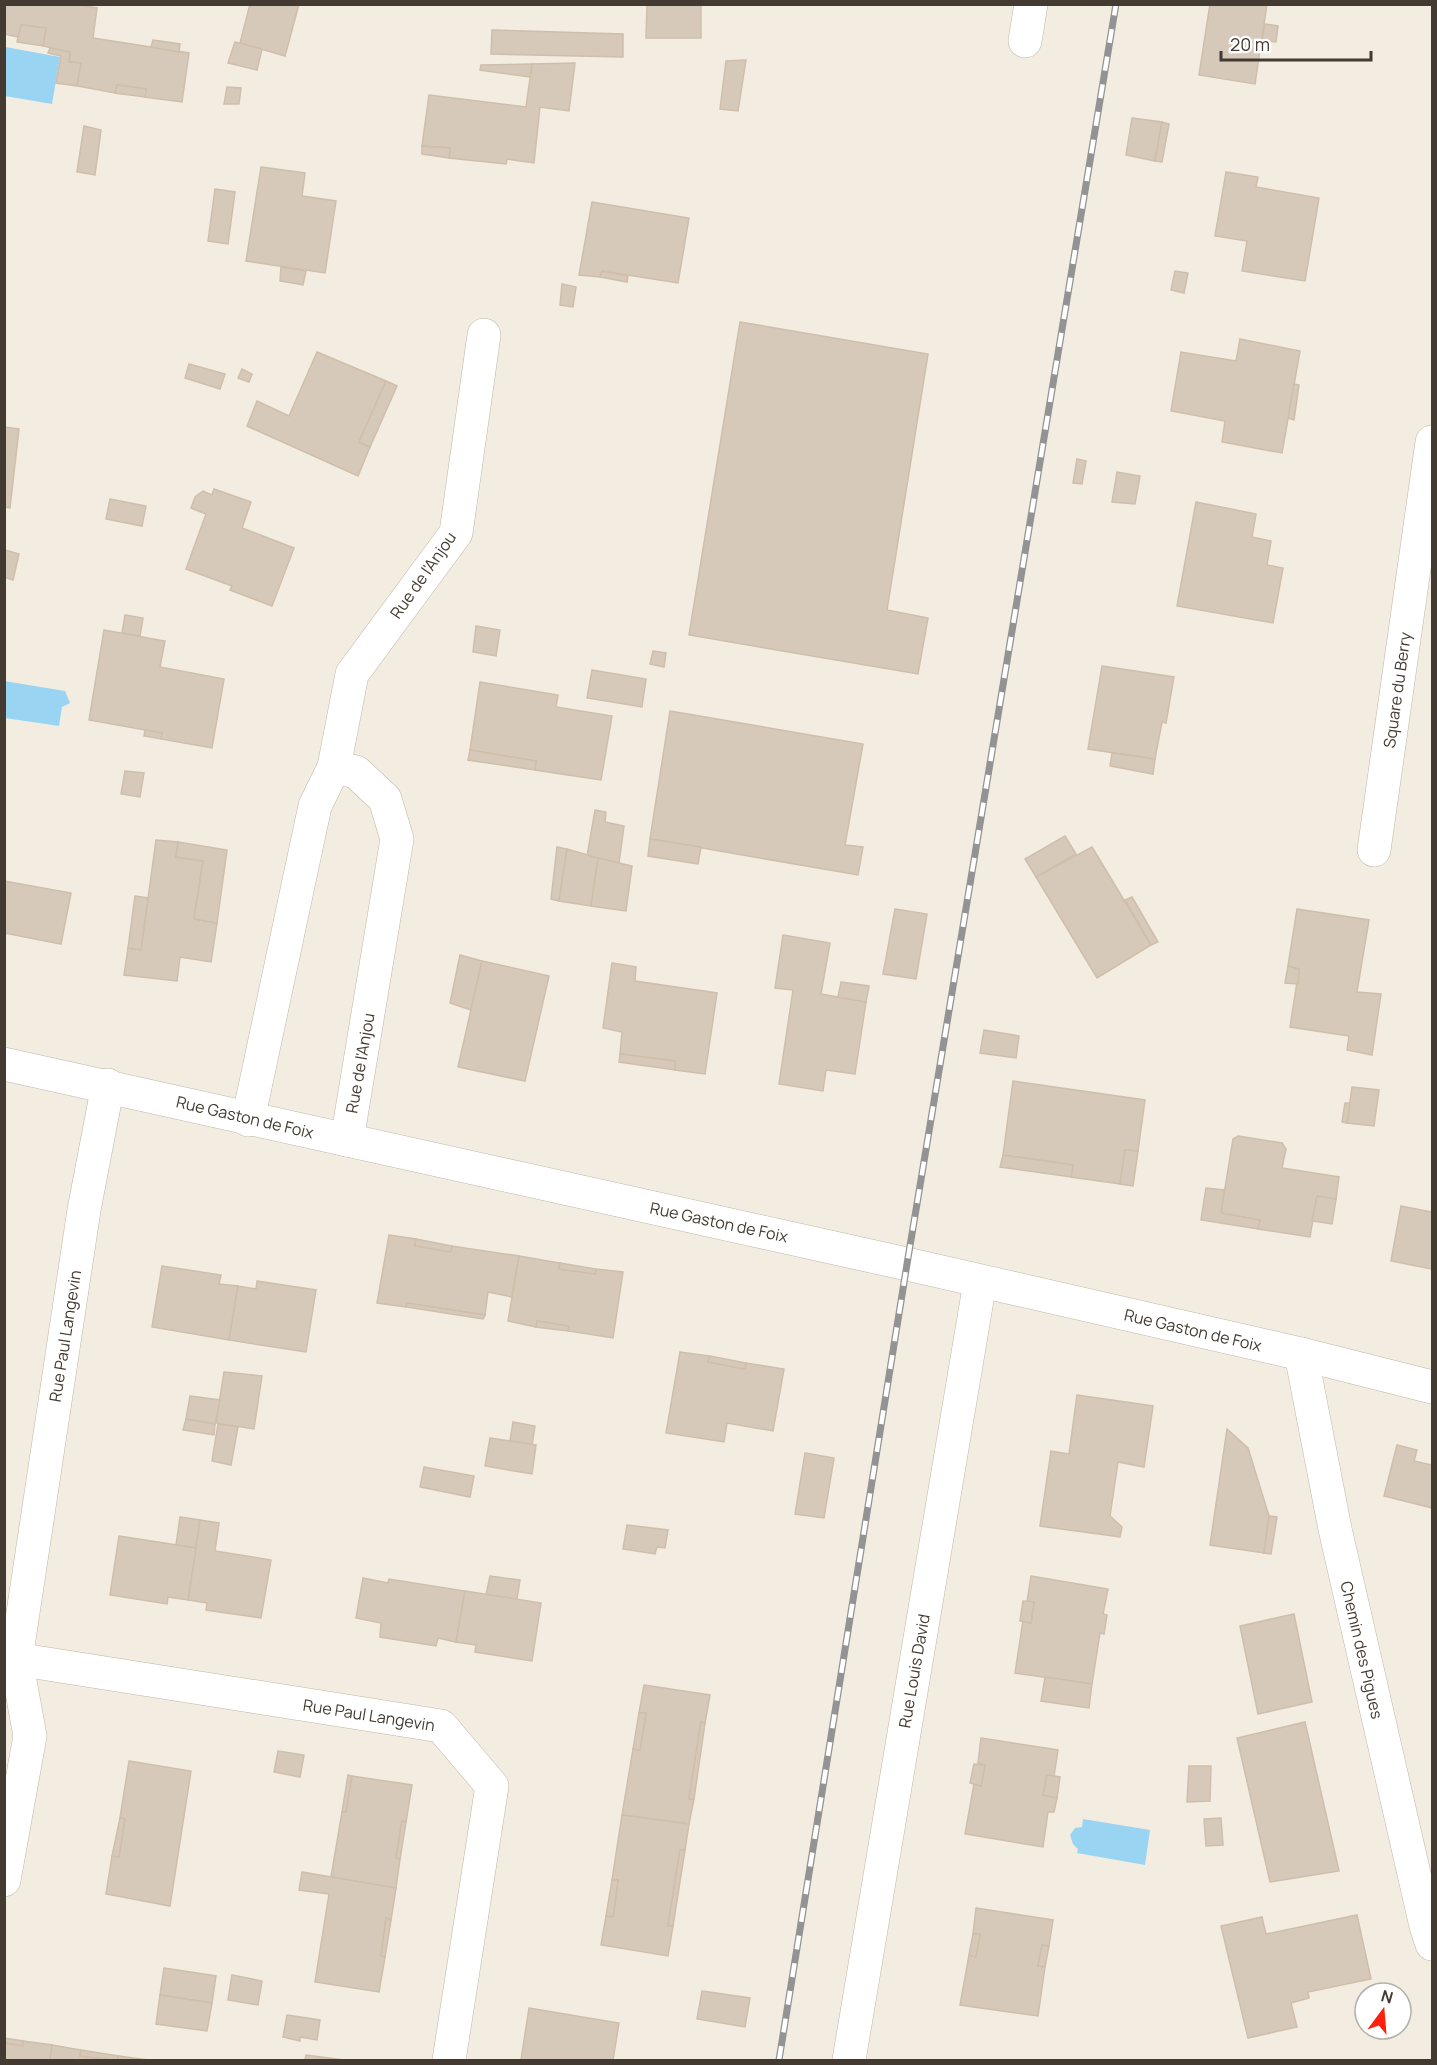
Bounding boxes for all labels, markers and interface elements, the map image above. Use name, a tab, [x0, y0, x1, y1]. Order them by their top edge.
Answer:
scale bar	[1221, 24, 1371, 62]
text: 20 m	[1230, 32, 1270, 56]
street label: Rue de l'Anjou	[385, 527, 461, 623]
street label: Square du Berry	[1378, 630, 1416, 750]
street label: Rue de l'Anjou	[340, 1011, 380, 1115]
street label: Rue Gaston de Foix	[174, 1090, 316, 1144]
street label: Rue Gaston de Foix	[648, 1197, 791, 1247]
street label: Rue Paul Langevin	[44, 1268, 86, 1404]
street label: Rue Gaston de Foix	[1122, 1303, 1264, 1357]
street label: Chemin des Pigues	[1335, 1579, 1389, 1721]
street label: Rue Louis David	[893, 1612, 935, 1730]
street label: Rue Paul Langevin	[301, 1694, 437, 1736]
north arrow	[1353, 1981, 1413, 2041]
text: N	[1379, 1984, 1396, 2009]

